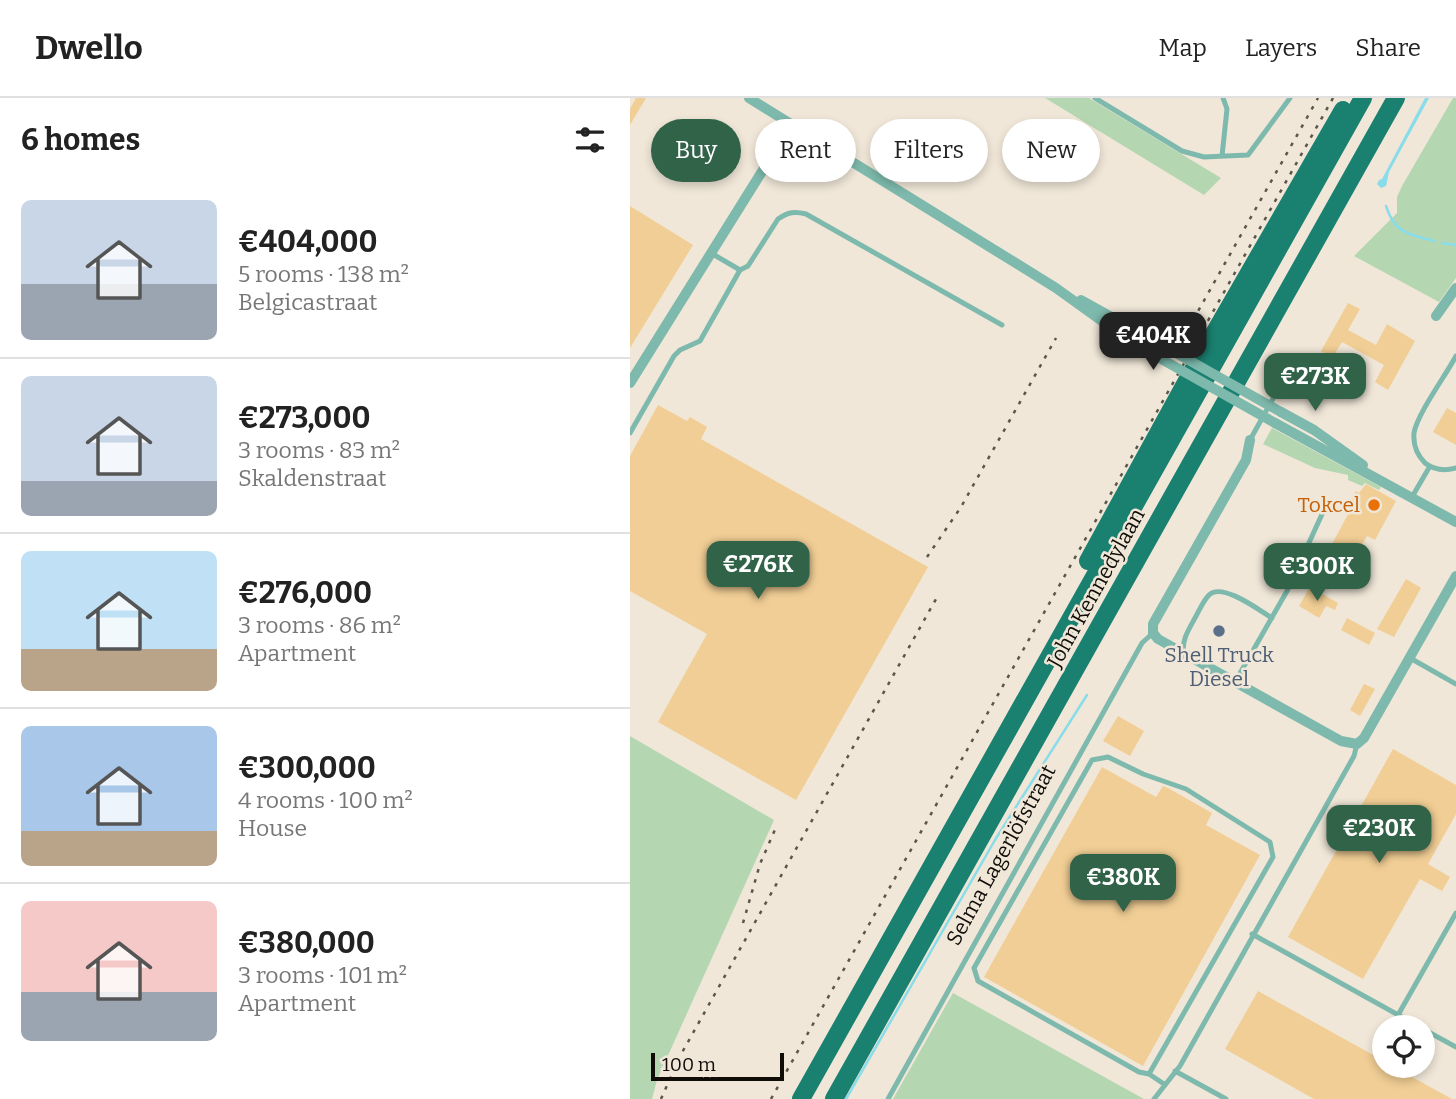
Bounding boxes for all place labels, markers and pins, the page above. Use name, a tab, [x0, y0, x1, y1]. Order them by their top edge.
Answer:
pin: €404K	[1104, 313, 1202, 372]
pin: €273K	[1266, 354, 1364, 413]
place label: Tokcel	[1298, 492, 1360, 518]
marker: Tokcel	[1366, 497, 1382, 513]
pin: €276K	[709, 542, 807, 601]
pin: €300K	[1268, 544, 1366, 603]
marker: Shell Truck Diesel	[1211, 623, 1227, 639]
place label: Shell Truck Diesel	[1164, 642, 1274, 692]
pin: €230K	[1330, 806, 1428, 865]
pin: €380K	[1074, 854, 1172, 914]

